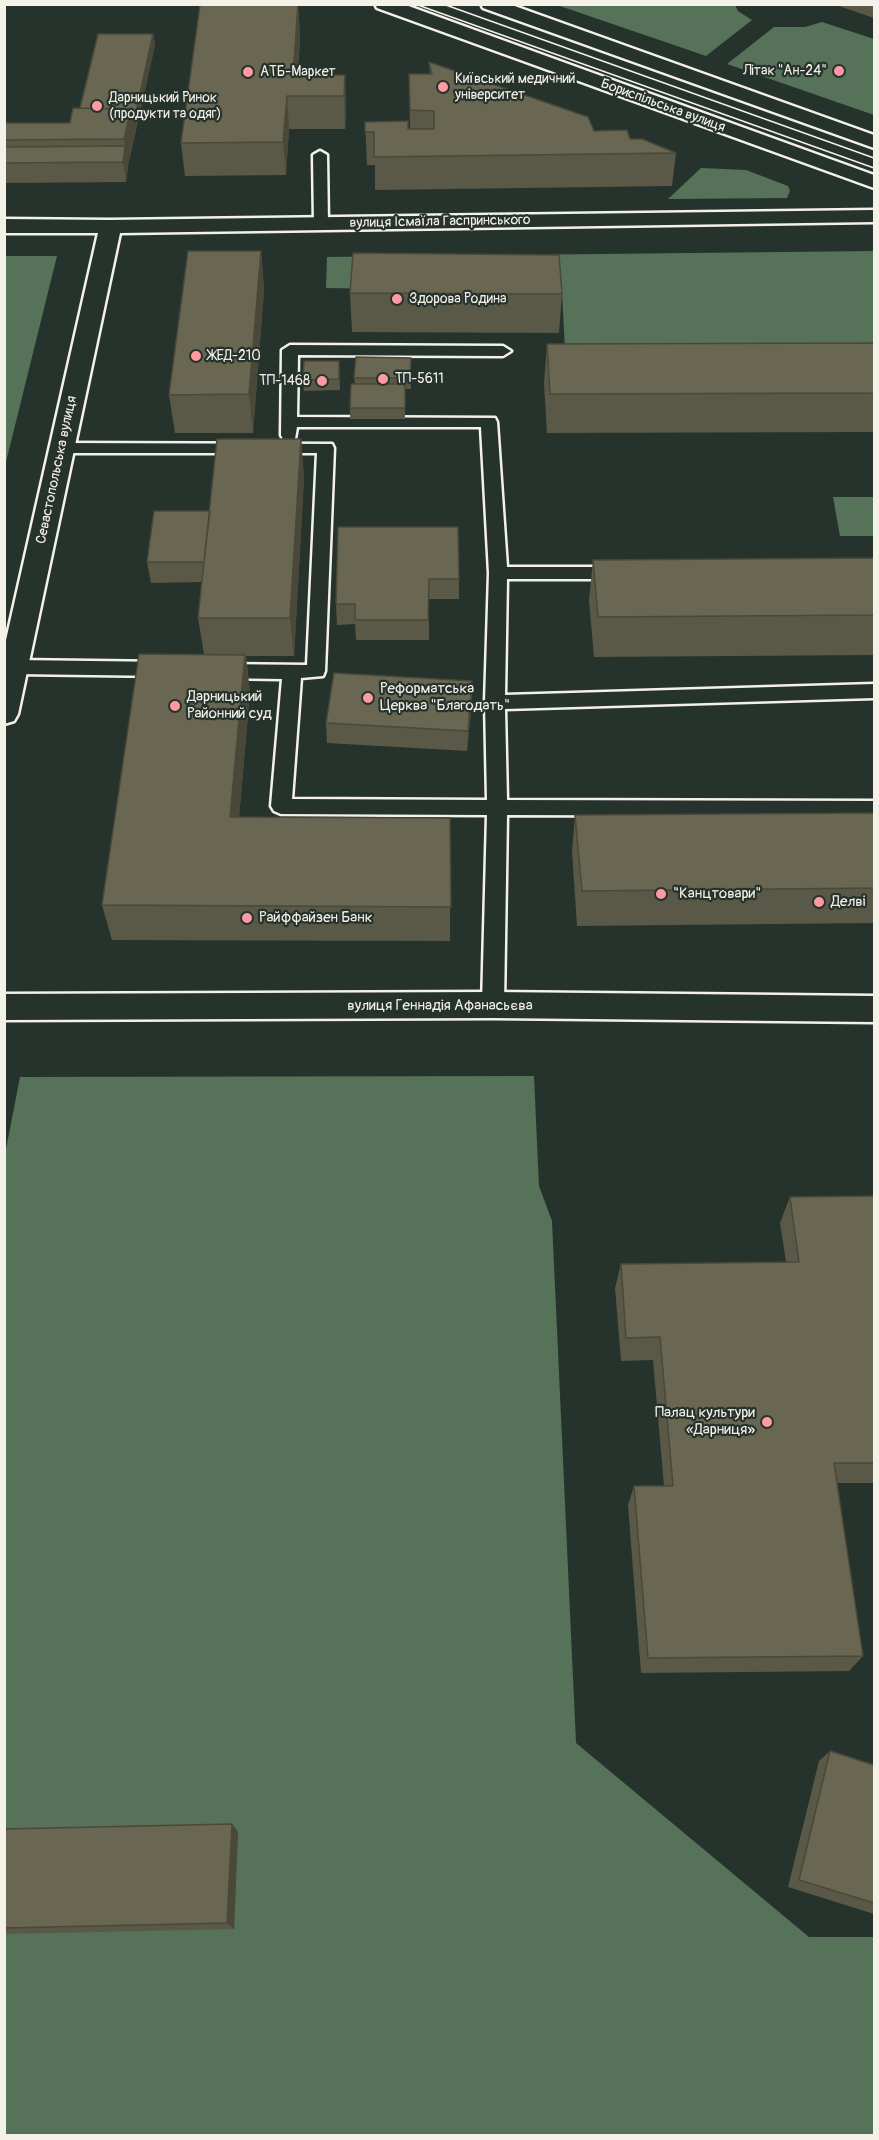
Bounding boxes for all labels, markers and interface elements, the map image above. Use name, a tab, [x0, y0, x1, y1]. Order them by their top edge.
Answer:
place label: Літак "Ан-24"	[743, 63, 827, 79]
place label: АТБ-Маркет	[260, 64, 336, 80]
marker: Літак "Ан-24"	[832, 64, 846, 78]
marker: АТБ-Маркет	[241, 65, 255, 79]
place label: Київський медичний університет	[455, 71, 575, 104]
street label: Бориспільська вулиця	[598, 76, 728, 136]
marker: Київський медичний університет	[436, 80, 450, 94]
place label: Дарницький Ринок (продукти та одяг)	[109, 90, 221, 122]
marker: Дарницький Ринок (продукти та одяг)	[90, 99, 104, 113]
street label: вулиця Ісмаїла Гаспринського	[349, 212, 531, 232]
place label: Здорова Родина	[409, 291, 506, 307]
marker: Здорова Родина	[390, 292, 404, 306]
place label: ЖЕД-210	[208, 348, 261, 364]
marker: ЖЕД-210	[189, 349, 203, 363]
place label: ТП-5611	[395, 371, 444, 387]
marker: ТП-5611	[376, 372, 390, 386]
place label: ТП-1468	[259, 373, 310, 389]
marker: ТП-1468	[315, 374, 329, 388]
street label: Севастопольська вулиця	[33, 394, 81, 546]
place label: Реформатська Церква "Благодать"	[380, 680, 510, 715]
place label: Дарницький Районний суд	[187, 688, 272, 723]
marker: Реформатська Церква "Благодать"	[361, 691, 375, 705]
marker: Дарницький Районний суд	[168, 699, 182, 713]
place label: "Канцтовари"	[673, 885, 761, 903]
marker: "Канцтовари"	[654, 887, 668, 901]
place label: Делві	[831, 893, 865, 911]
marker: Делві	[812, 895, 826, 909]
place label: Райффайзен Банк	[259, 909, 373, 927]
marker: Райффайзен Банк	[240, 911, 254, 925]
street label: вулиця Геннадія Афанасьєва	[347, 997, 533, 1015]
place label: Палац культури «Дарниця»	[655, 1404, 755, 1439]
marker: Палац культури «Дарниця»	[760, 1415, 774, 1429]

